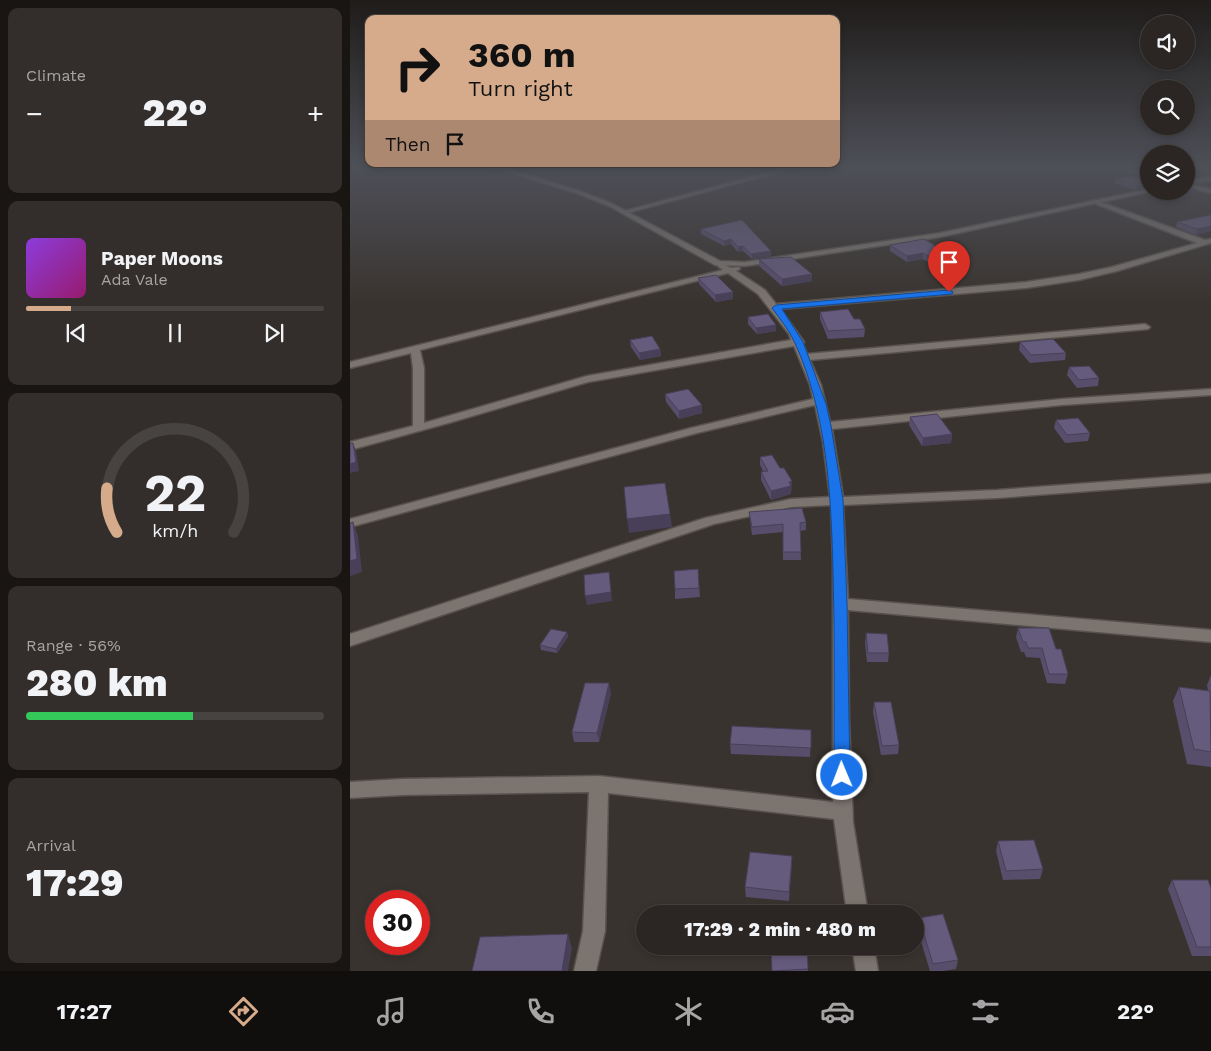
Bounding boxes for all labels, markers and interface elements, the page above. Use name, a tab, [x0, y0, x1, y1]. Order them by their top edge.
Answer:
map controls	[1140, 15, 1195, 200]
button: sound	[1140, 15, 1195, 70]
text: 360 m	[468, 34, 576, 76]
icon: right	[385, 35, 450, 100]
text: Climate	[26, 66, 86, 85]
text: Turn right	[468, 76, 573, 101]
button: search	[1140, 80, 1195, 135]
text: 22°	[143, 91, 207, 135]
text: −	[26, 97, 43, 130]
text: +	[307, 97, 324, 130]
icon: arrive	[441, 130, 469, 158]
text: Then	[385, 133, 431, 156]
button: layers	[1140, 145, 1195, 200]
pin	[928, 241, 970, 292]
text: Paper Moons	[101, 247, 223, 270]
icon: arrive	[935, 248, 963, 276]
text: Ada Vale	[101, 270, 168, 289]
icon: previous	[62, 319, 90, 347]
icon: pause	[161, 319, 189, 347]
icon: next	[260, 319, 288, 347]
text: 22	[144, 463, 206, 524]
text: km/h	[152, 520, 198, 541]
text: Range · 56%	[26, 636, 121, 655]
text: 280 km	[26, 661, 168, 705]
position arrow	[815, 748, 867, 800]
text: Arrival	[26, 836, 76, 855]
text: 17:29	[26, 861, 124, 905]
speed limit sign: 30	[365, 890, 430, 955]
text: 17:29 · 2 min · 480 m	[684, 918, 876, 941]
icon: directions	[226, 994, 261, 1029]
icon: music	[374, 994, 409, 1029]
icon: phone	[523, 994, 558, 1029]
icon: climate	[671, 994, 706, 1029]
icon: car	[820, 994, 855, 1029]
icon: filters	[968, 994, 1003, 1029]
text: 17:27	[57, 999, 112, 1024]
text: 22°	[1117, 999, 1154, 1024]

